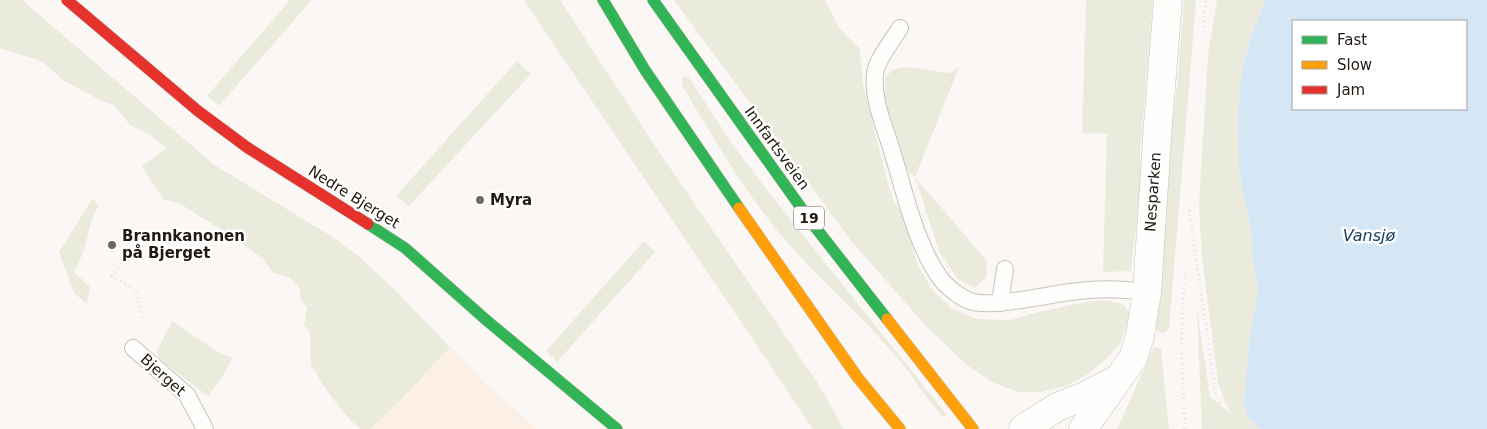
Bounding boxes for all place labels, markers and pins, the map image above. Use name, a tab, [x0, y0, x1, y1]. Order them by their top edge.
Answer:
place label: Myra	[490, 191, 532, 209]
marker: Myra	[474, 194, 486, 206]
place label: Brannkanonen på Bjerget	[122, 227, 245, 262]
marker: Brannkanonen på Bjerget	[106, 239, 118, 251]

